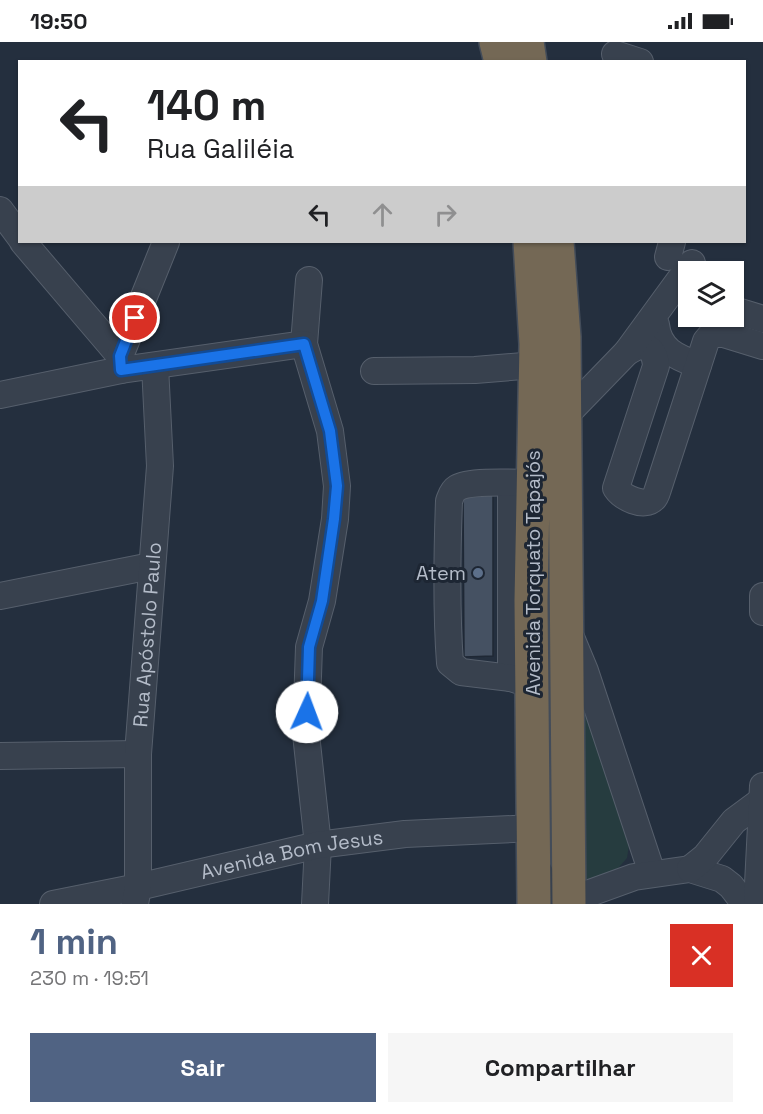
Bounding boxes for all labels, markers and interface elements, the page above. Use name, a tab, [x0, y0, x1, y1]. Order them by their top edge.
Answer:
text: 19:50	[30, 7, 88, 35]
text: 140 m	[147, 79, 266, 132]
icon: left	[48, 84, 126, 162]
text: Rua Galiléia	[147, 131, 294, 166]
icon: left	[303, 198, 336, 231]
icon: ahead	[366, 198, 399, 231]
icon: right	[429, 198, 462, 231]
map controls	[678, 261, 744, 327]
button: layers	[678, 261, 744, 327]
pin	[109, 292, 160, 343]
icon: arrive	[118, 301, 151, 334]
street label: Avenida Torquato Tapajós	[520, 450, 546, 696]
street label: Rua Apóstolo Paulo	[127, 541, 167, 728]
place label: Atem	[416, 560, 466, 586]
marker: Atem	[471, 566, 485, 580]
position arrow	[275, 680, 339, 744]
street label: Avenida Bom Jesus	[198, 824, 384, 885]
text: 1 min	[30, 919, 118, 965]
button: close	[670, 924, 733, 987]
text: 230 m · 19:51	[30, 965, 149, 991]
button: Sair	[30, 1033, 376, 1102]
button: Compartilhar	[388, 1033, 733, 1102]

